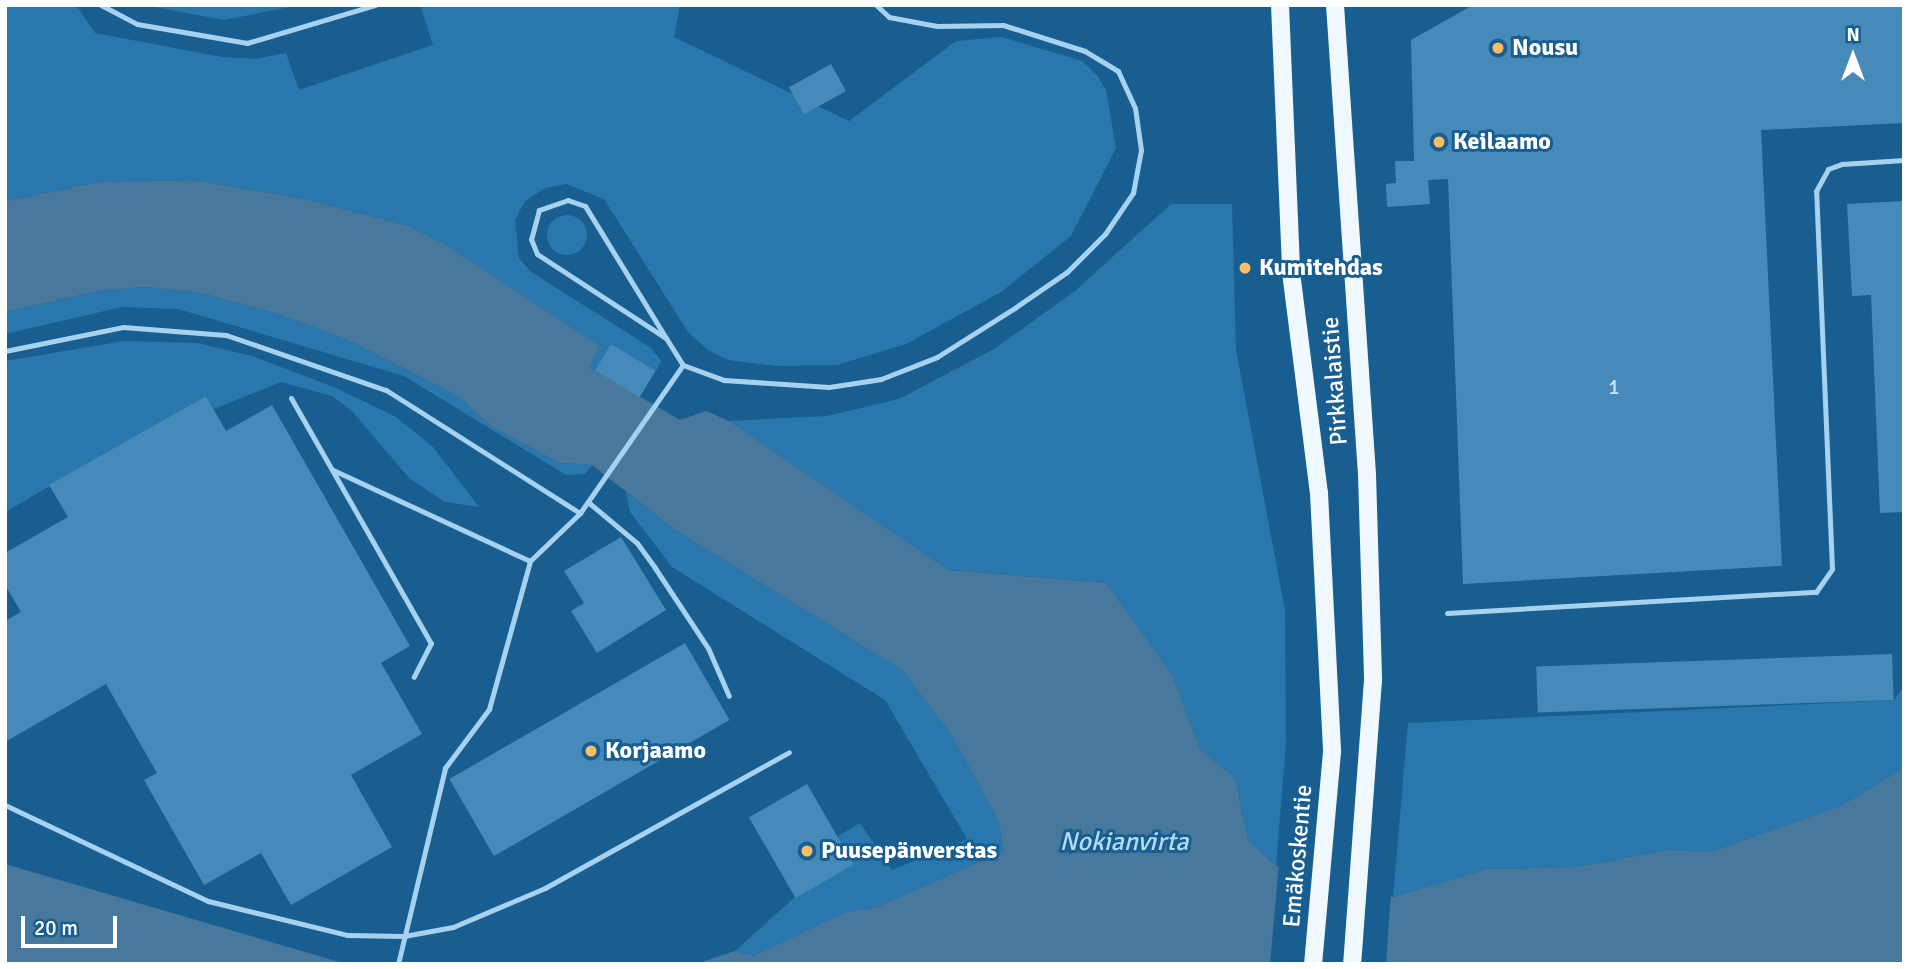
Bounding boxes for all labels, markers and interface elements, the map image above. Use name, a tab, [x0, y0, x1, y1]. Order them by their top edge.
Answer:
north arrow	[1818, 21, 1888, 91]
text: N	[1846, 23, 1860, 47]
place label: Nousu	[1512, 34, 1578, 62]
marker: Nousu	[1490, 40, 1506, 56]
place label: Keilaamo	[1453, 128, 1551, 156]
marker: Keilaamo	[1431, 134, 1447, 150]
place label: Kumitehdas	[1259, 254, 1383, 282]
marker: Kumitehdas	[1237, 260, 1253, 276]
street label: Pirkkalaistie	[1316, 316, 1354, 446]
house number: 1	[1608, 374, 1620, 400]
place label: Korjaamo	[605, 737, 706, 765]
marker: Korjaamo	[583, 743, 599, 759]
street label: Emäkoskentie	[1277, 783, 1319, 929]
water label: Nokianvirta	[1059, 827, 1189, 859]
place label: Puusepänverstas	[821, 837, 997, 865]
marker: Puusepänverstas	[799, 843, 815, 859]
scale bar	[24, 902, 121, 946]
text: 20 m	[34, 915, 78, 941]

